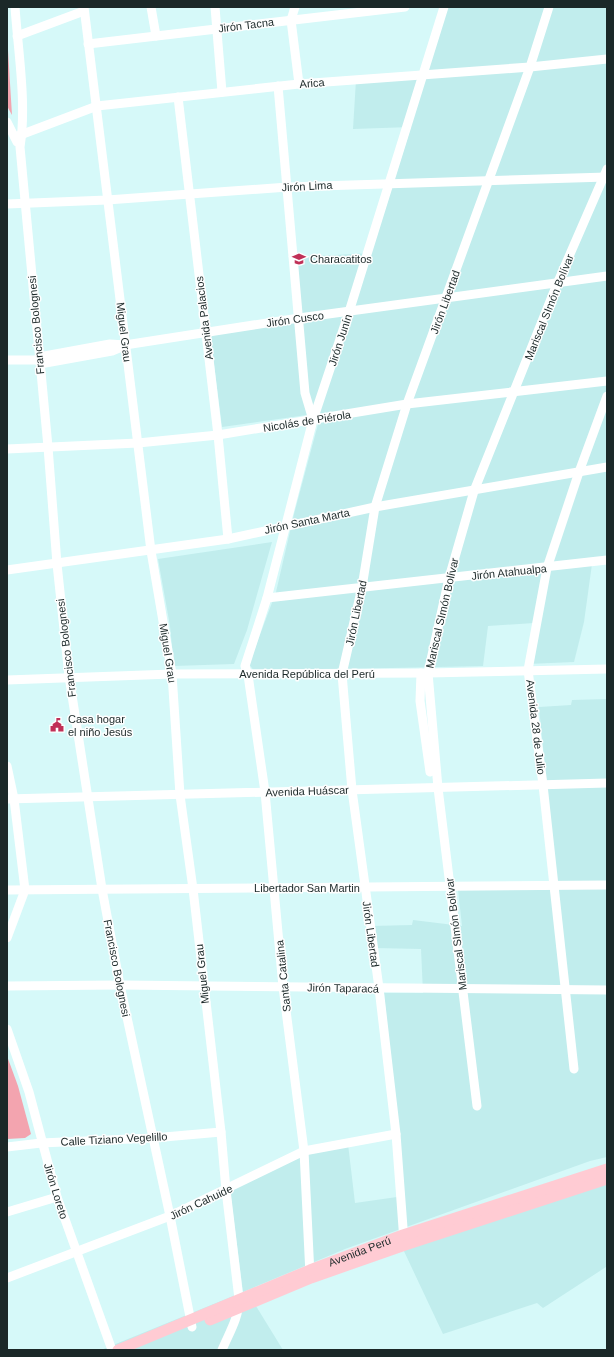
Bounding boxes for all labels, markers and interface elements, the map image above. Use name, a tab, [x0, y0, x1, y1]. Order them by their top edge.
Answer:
street label: Jirón Tacna	[217, 16, 275, 34]
street label: Arica	[299, 76, 326, 90]
street label: Jirón Lima	[281, 179, 334, 193]
school or university icon: Characatitos	[291, 251, 307, 267]
street label: Mariscal SImón Bolívar	[522, 252, 576, 362]
place label: Characatitos	[310, 253, 372, 265]
street label: Jirón Libertad	[428, 269, 462, 335]
street label: Francisco Bolognesi	[26, 275, 46, 375]
street label: Avenida Palacios	[193, 275, 215, 361]
street label: Miguel Grau	[114, 302, 134, 362]
street label: Jirón Cusco	[265, 309, 325, 329]
street label: Jirón Junín	[326, 313, 354, 367]
street label: Nicolás de Piérola	[262, 408, 353, 434]
street label: Jirón Santa Marta	[263, 506, 352, 536]
street label: Mariscal SImón Bolívar	[423, 556, 461, 669]
street label: Jirón Atahualpa	[471, 562, 548, 582]
street label: Jirón Libertad	[343, 579, 369, 647]
street label: Francisco Bolognesi	[54, 598, 78, 698]
street label: Miguel Grau	[157, 622, 179, 684]
street label: Avenida República del Perú	[239, 668, 375, 680]
street label: Avenida 28 de Julio	[524, 679, 548, 775]
place label: Casa hogar el niño Jesús	[68, 713, 133, 738]
public building icon: Casa hogar el niño Jesús	[49, 717, 65, 733]
street label: Avenida Huáscar	[265, 784, 349, 798]
street label: Mariscal SImón Bolívar	[443, 877, 469, 991]
street label: Libertador San Martin	[254, 882, 360, 894]
street label: Jirón Libertad	[360, 900, 382, 968]
street label: Francisco Bolognesi	[102, 918, 132, 1018]
street label: Santa Catalina	[273, 939, 293, 1013]
street label: Miguel Grau	[193, 944, 211, 1004]
street label: Jirón Taparacá	[307, 981, 380, 995]
street label: Calle Tiziano Vegelillo	[60, 1130, 168, 1148]
street label: Jirón Loreto	[42, 1161, 70, 1221]
street label: Jirón Cahuide	[168, 1182, 234, 1222]
street label: Avenida Perú	[327, 1234, 393, 1269]

